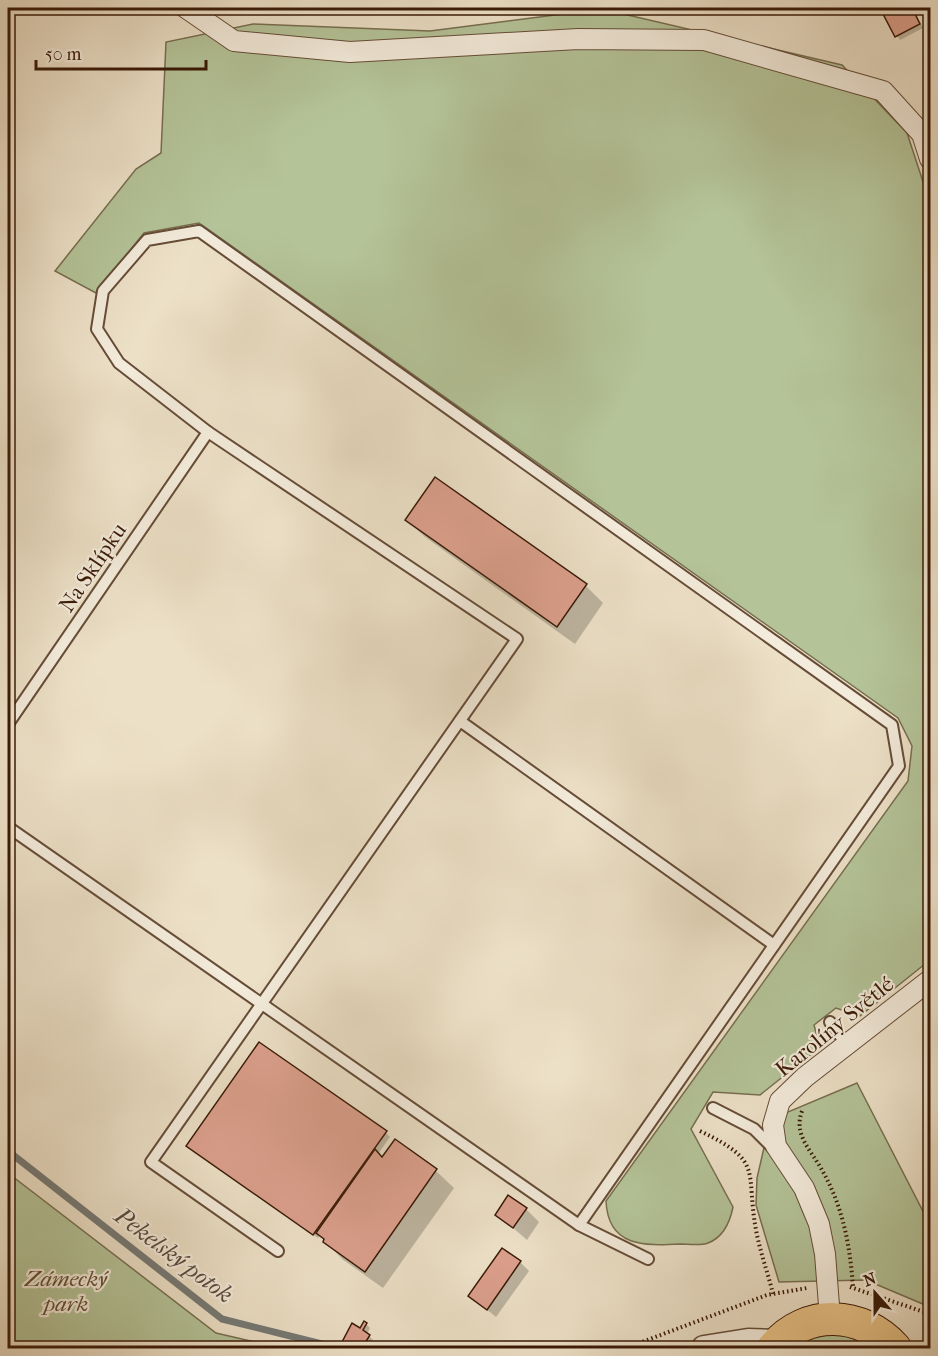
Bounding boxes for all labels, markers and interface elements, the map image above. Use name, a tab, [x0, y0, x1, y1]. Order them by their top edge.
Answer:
scale bar	[36, 33, 206, 71]
text: 50 m	[45, 44, 82, 65]
street label: Na Sklípku	[54, 518, 132, 617]
street label: Karolíny Světlé	[770, 971, 899, 1082]
water label: Pekelský potok	[109, 1201, 239, 1309]
north arrow	[845, 1263, 905, 1323]
park label: Zámecký park	[23, 1266, 109, 1317]
text: N	[861, 1268, 880, 1291]

